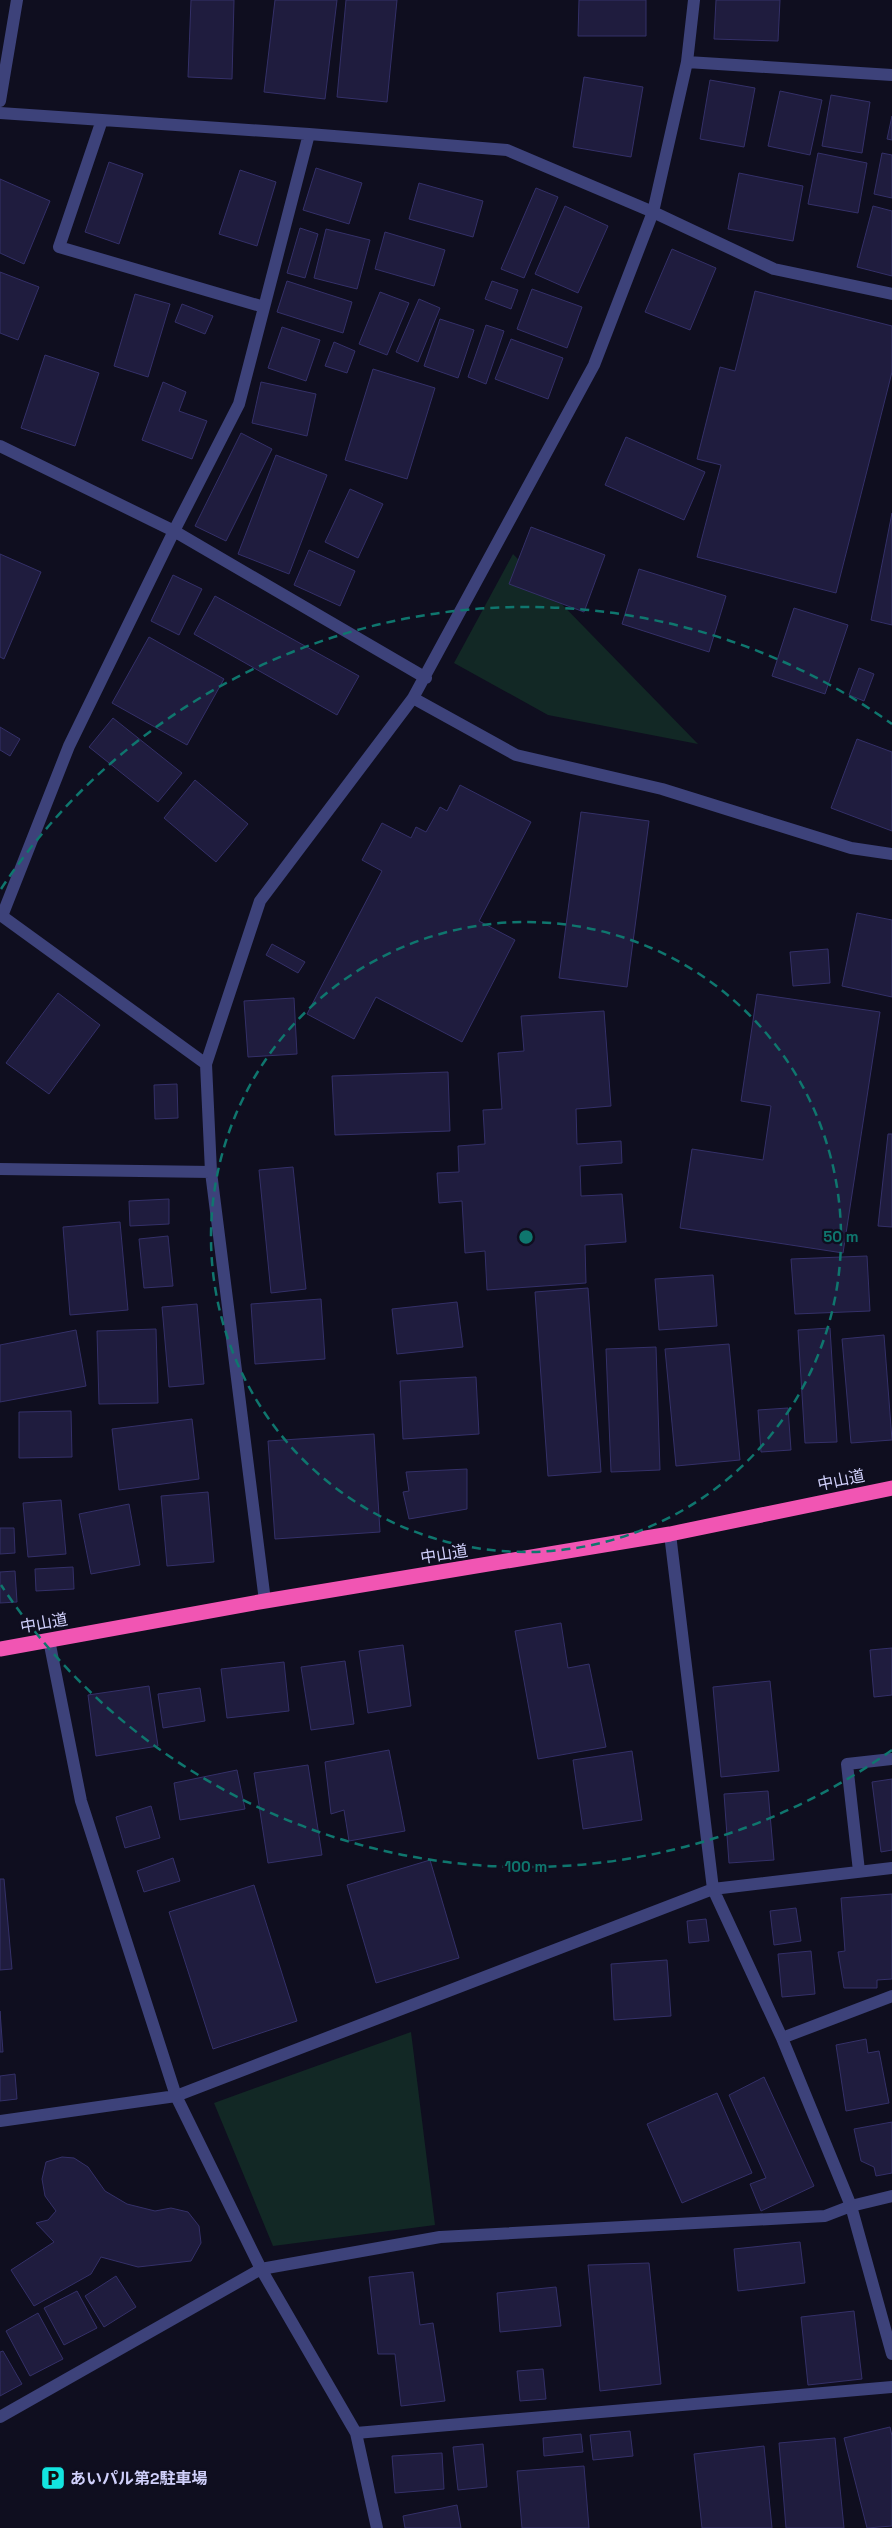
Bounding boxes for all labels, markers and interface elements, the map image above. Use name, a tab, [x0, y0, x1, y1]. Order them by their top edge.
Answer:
text: 50 m	[823, 1227, 859, 1246]
centre of rings	[517, 1228, 535, 1246]
street label: 中山道	[815, 1465, 867, 1495]
street label: 中山道	[419, 1540, 469, 1568]
street label: 中山道	[19, 1608, 69, 1638]
text: 100 m	[505, 1857, 547, 1876]
parking icon: あいパル第2駐車場	[40, 2465, 66, 2491]
place label: あいパル第2駐車場	[70, 2468, 208, 2489]

